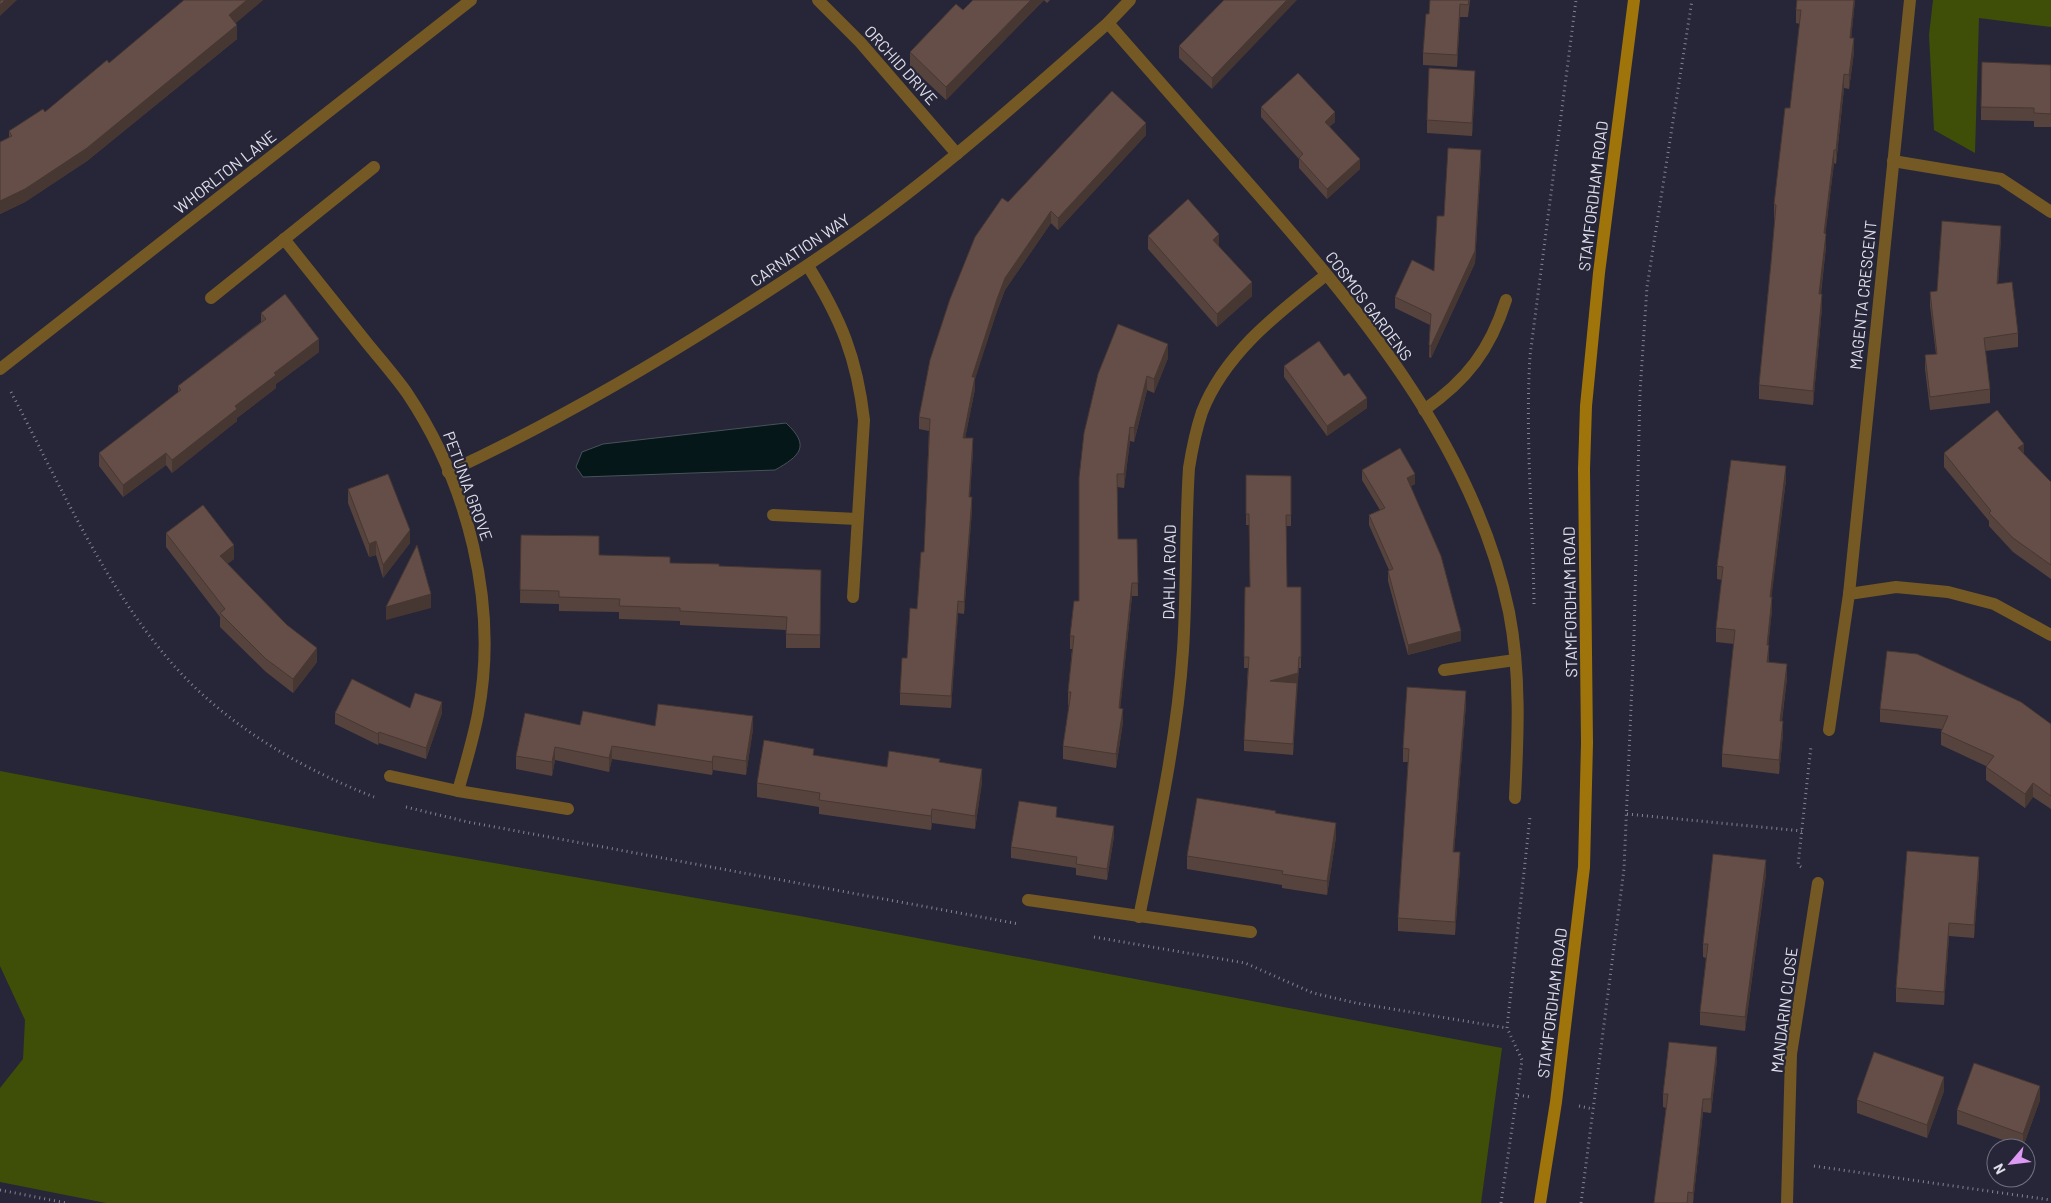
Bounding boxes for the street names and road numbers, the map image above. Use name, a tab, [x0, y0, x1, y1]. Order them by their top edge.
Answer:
street label: ORCHID DRIVE	[861, 21, 942, 108]
street label: STAMFORDHAM ROAD	[1574, 120, 1611, 272]
street label: WHORLTON LANE	[170, 126, 279, 217]
street label: CARNATION WAY	[746, 209, 853, 290]
street label: MAGENTA CRESCENT	[1845, 219, 1880, 371]
street label: COSMOS GARDENS	[1322, 247, 1417, 364]
street label: PETUNIA GROVE	[440, 429, 497, 543]
street label: DAHLIA ROAD	[1158, 524, 1179, 620]
street label: STAMFORDHAM ROAD	[1559, 526, 1580, 678]
street label: STAMFORDHAM ROAD	[1533, 927, 1570, 1079]
street label: MANDARIN CLOSE	[1766, 946, 1801, 1074]

